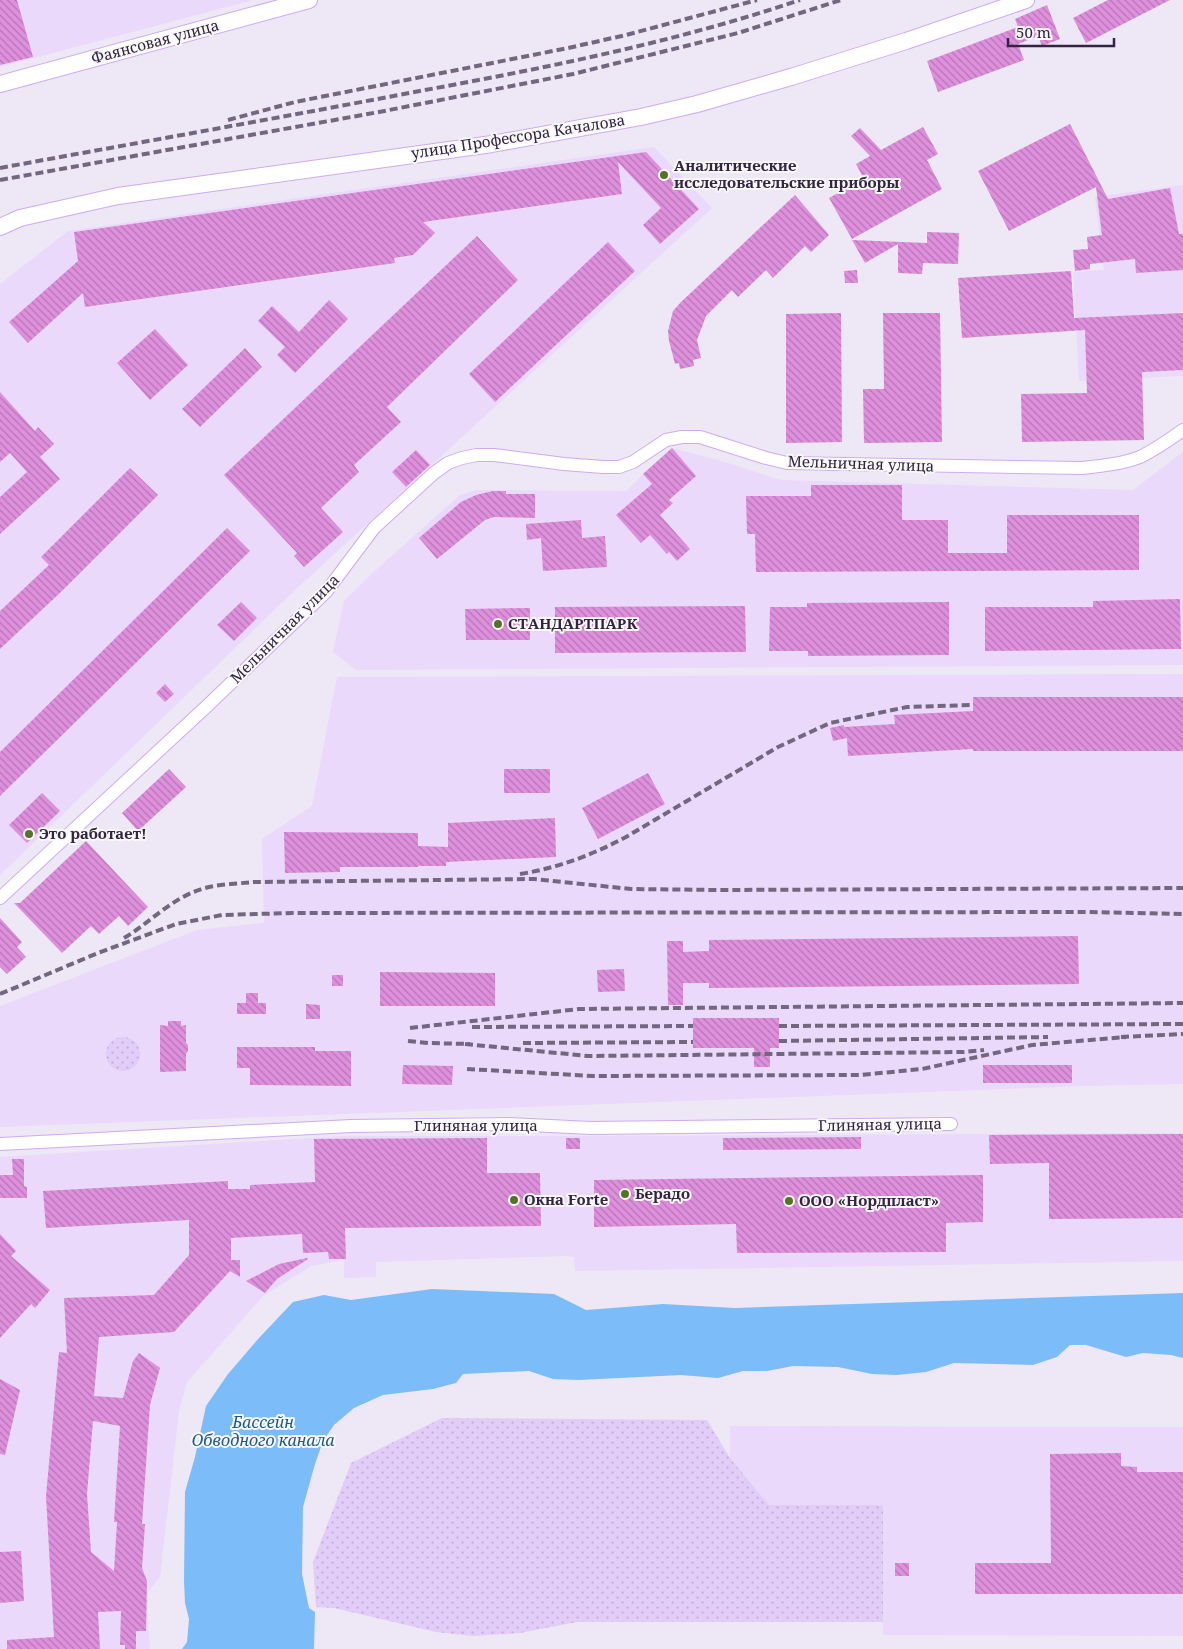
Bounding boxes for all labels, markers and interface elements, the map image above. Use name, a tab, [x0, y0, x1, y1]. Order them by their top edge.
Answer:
street label: Фаянсовая улица	[89, 14, 221, 68]
scale bar	[1008, 15, 1114, 47]
text: 50 m	[1016, 22, 1051, 42]
street label: улица Профессора Качалова	[409, 109, 626, 163]
place label: Аналитические исследовательские приборы	[674, 155, 899, 192]
marker: Аналитические исследовательские приборы	[658, 169, 670, 181]
street label: Мельничная улица	[787, 450, 935, 476]
street label: Мельничная улица	[225, 569, 343, 687]
place label: СТАНДАРТПАРК	[508, 613, 637, 633]
marker: СТАНДАРТПАРК	[492, 618, 504, 630]
place label: Это работает!	[39, 823, 147, 843]
marker: Это работает!	[23, 828, 35, 840]
street label: Глиняная улица	[818, 1113, 942, 1135]
street label: Глиняная улица	[414, 1115, 538, 1135]
place label: Берадо	[635, 1183, 690, 1203]
marker: Берадо	[619, 1188, 631, 1200]
place label: Окна Forte	[524, 1189, 608, 1209]
place label: ООО «Нордпласт»	[799, 1190, 939, 1210]
marker: Окна Forte	[508, 1194, 520, 1206]
marker: ООО «Нордпласт»	[783, 1195, 795, 1207]
water label: Бассейн Обводного канала	[191, 1411, 335, 1451]

